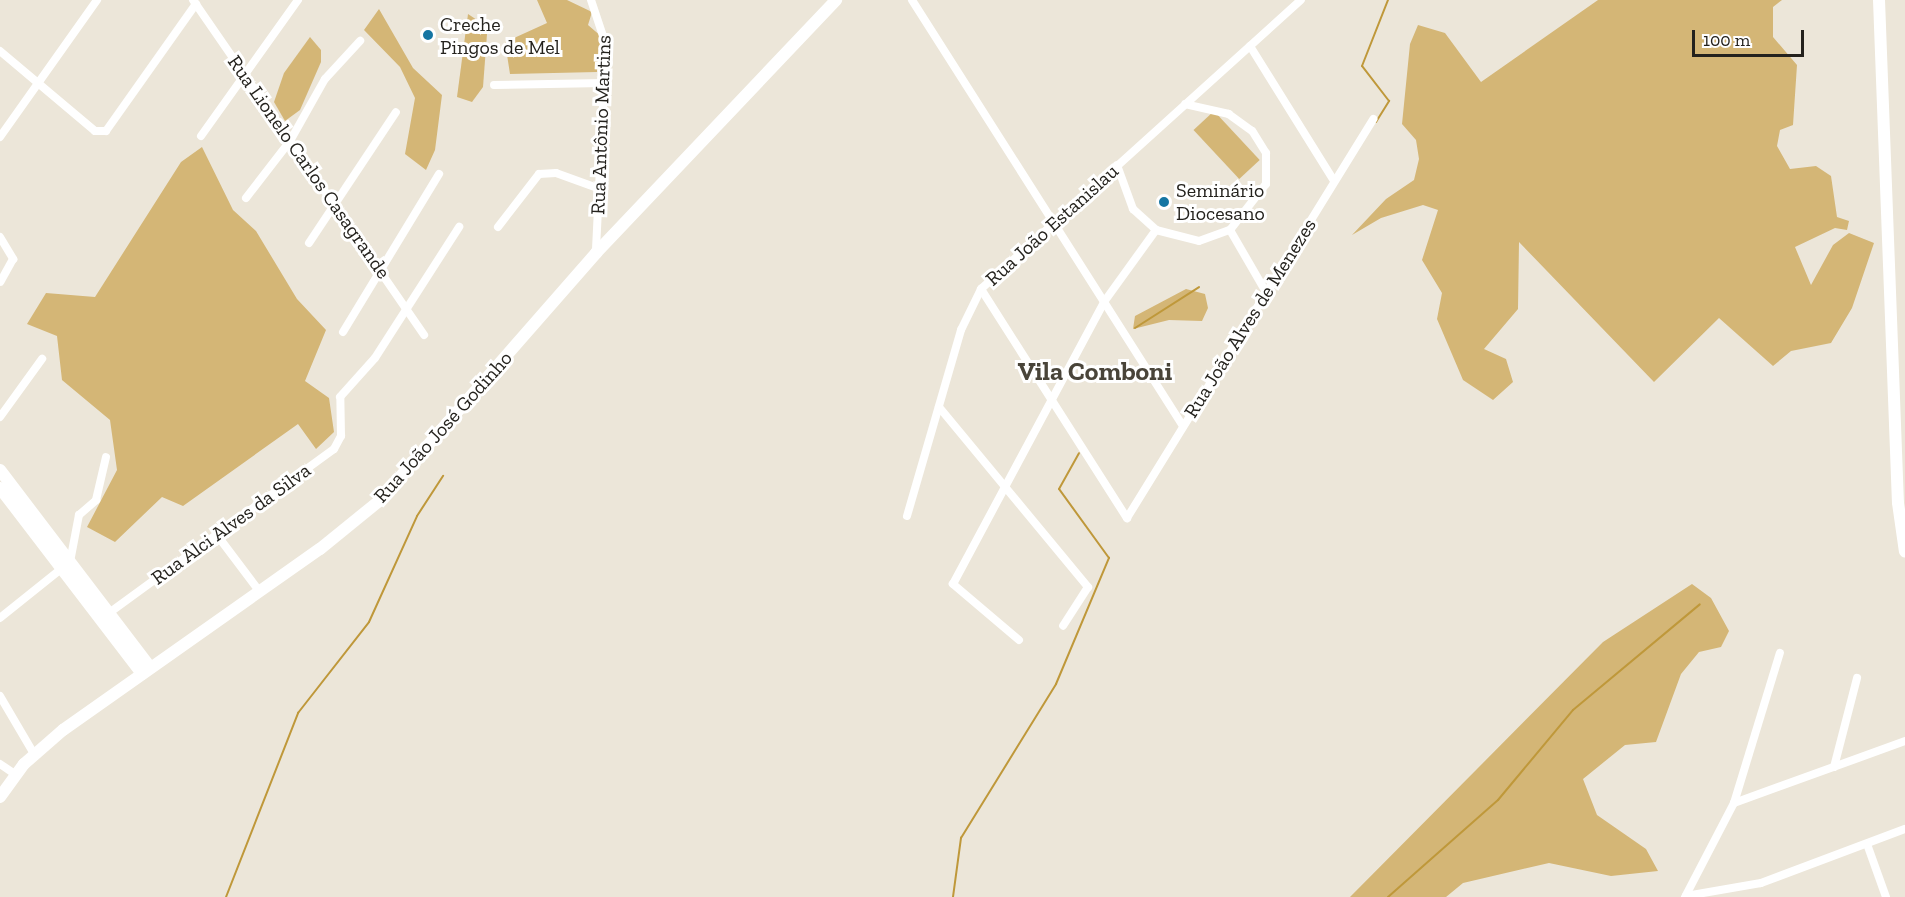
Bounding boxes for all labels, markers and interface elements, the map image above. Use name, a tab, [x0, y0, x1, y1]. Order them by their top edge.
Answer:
place label: Creche Pingos de Mel	[440, 12, 560, 59]
scale bar	[1695, 18, 1808, 56]
marker: Creche Pingos de Mel	[421, 28, 435, 42]
text: 100 m	[1703, 29, 1750, 51]
street label: Rua Antônio Martins	[586, 34, 616, 216]
street label: Rua Lionelo Carlos Casagrande	[223, 51, 395, 283]
street label: Rua João Estanislau	[981, 159, 1123, 291]
place label: Seminário Diocesano	[1176, 178, 1265, 225]
marker: Seminário Diocesano	[1157, 195, 1171, 209]
street label: Rua João Alves de Menezes	[1178, 213, 1322, 423]
street label: Rua João José Godinho	[368, 346, 518, 508]
district label: Vila Comboni	[1018, 356, 1172, 388]
street label: Rua Alci Alves da Silva	[146, 458, 316, 590]

